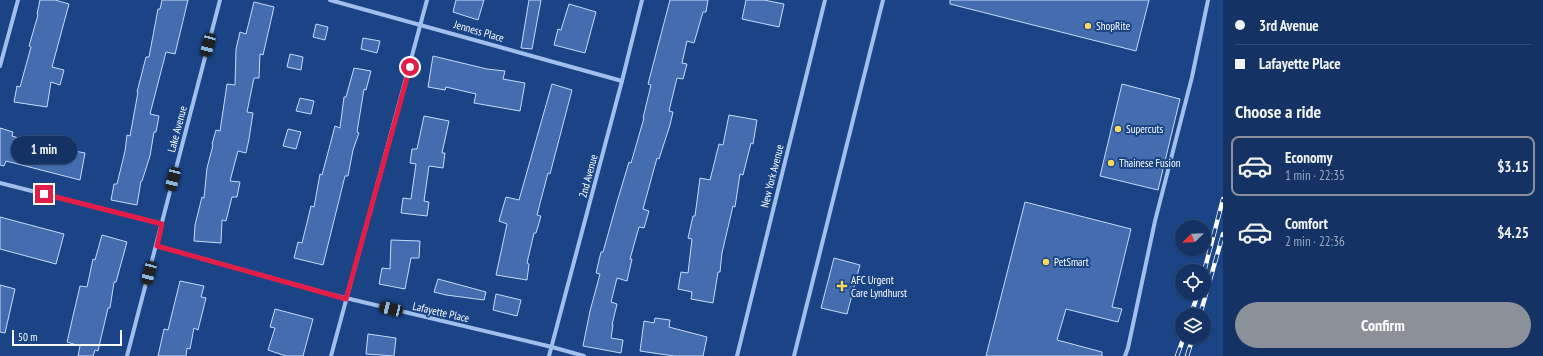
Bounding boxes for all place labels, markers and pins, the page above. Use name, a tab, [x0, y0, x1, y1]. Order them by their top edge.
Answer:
place label: ShopRite	[1096, 19, 1131, 33]
marker: ShopRite	[1083, 21, 1093, 31]
place label: Supercuts	[1126, 122, 1164, 136]
marker: Supercuts	[1113, 124, 1123, 134]
place label: Thainese Fusion	[1119, 156, 1181, 170]
marker: Thainese Fusion	[1106, 158, 1116, 168]
place label: PetSmart	[1054, 255, 1089, 269]
marker: PetSmart	[1041, 257, 1051, 267]
place label: AFC Urgent Care Lyndhurst	[851, 273, 907, 300]
marker: AFC Urgent Care Lyndhurst	[836, 280, 848, 292]

